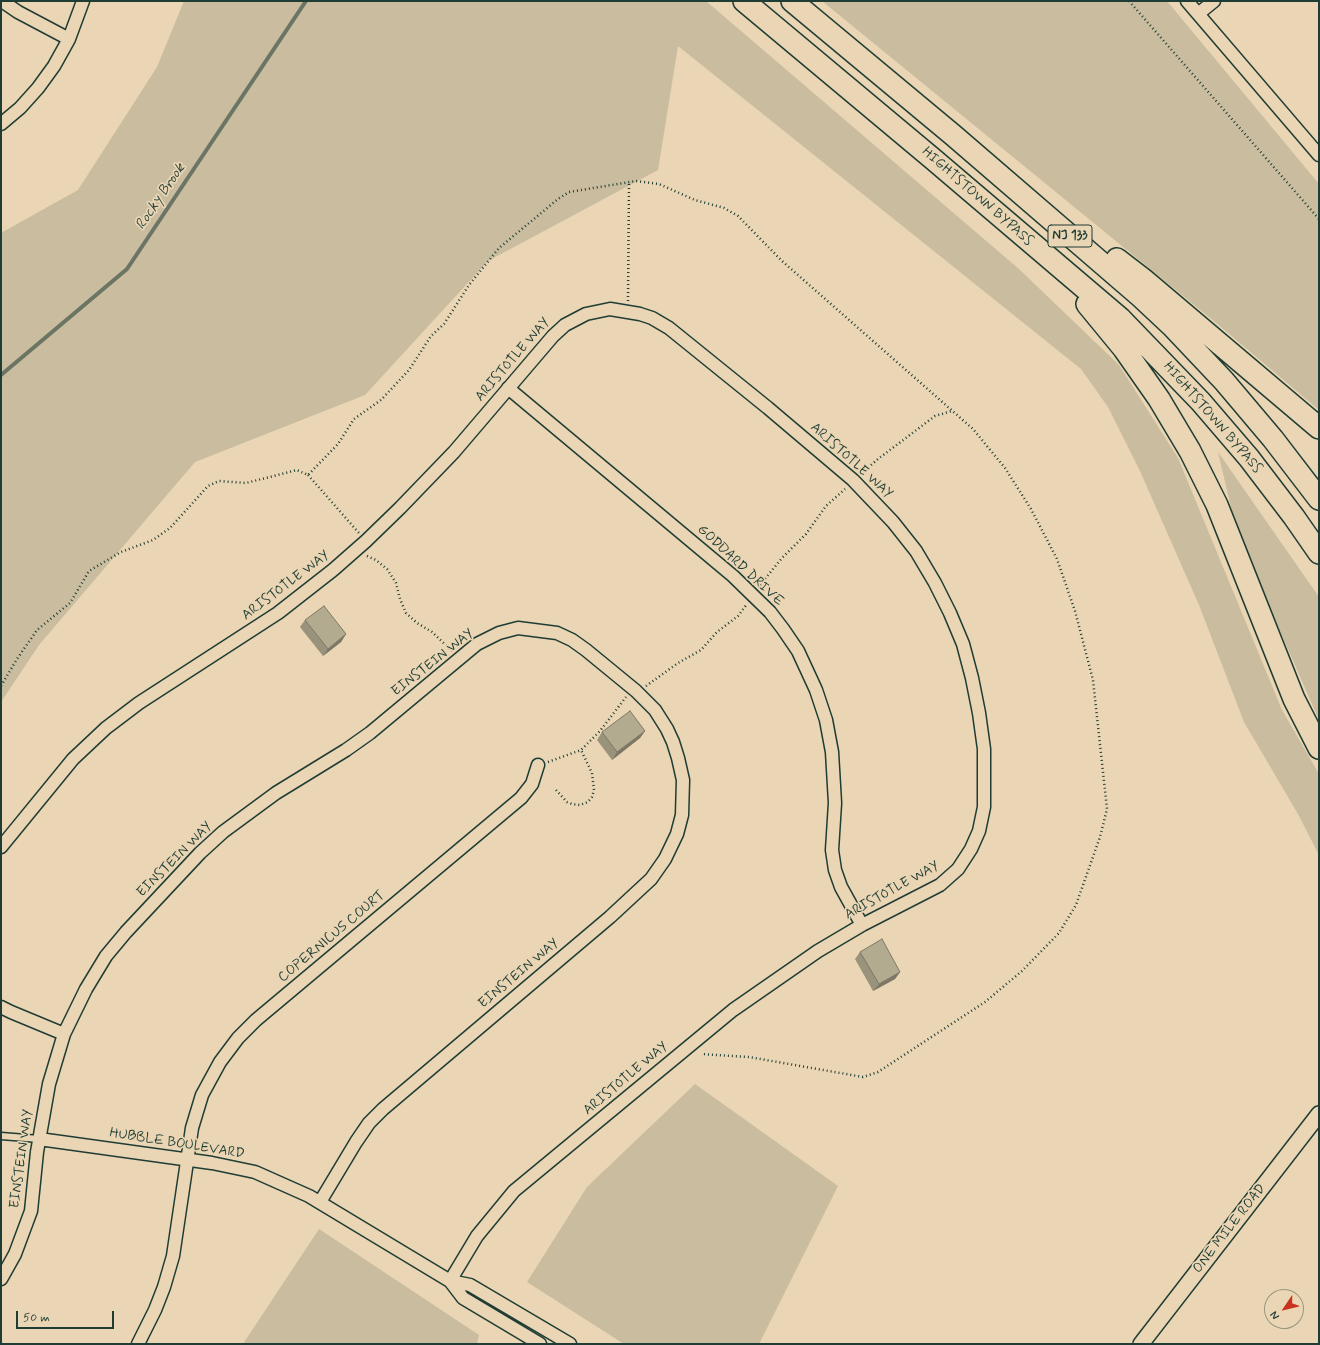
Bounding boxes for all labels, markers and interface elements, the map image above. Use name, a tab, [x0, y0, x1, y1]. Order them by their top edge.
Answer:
street label: HIGHTSTOWN BYPASS	[918, 144, 1036, 250]
water label: Rocky Brook	[132, 160, 190, 234]
road number: NJ 133	[1048, 225, 1092, 247]
street label: ARISTOTLE WAY	[472, 315, 554, 405]
street label: HIGHTSTOWN BYPASS	[1159, 359, 1265, 477]
street label: ARISTOTLE WAY	[806, 420, 896, 502]
street label: GODDARD DRIVE	[693, 522, 787, 610]
street label: ARISTOTLE WAY	[239, 548, 333, 624]
street label: EINSTEIN WAY	[389, 626, 477, 700]
street label: EINSTEIN WAY	[134, 819, 216, 901]
street label: ARISTOTLE WAY	[842, 858, 942, 924]
street label: COPERNICUS COURT	[275, 887, 389, 987]
street label: EINSTEIN WAY	[475, 936, 563, 1012]
street label: ARISTOTLE WAY	[580, 1039, 672, 1119]
street label: EINSTEIN WAY	[7, 1108, 37, 1210]
street label: HUBBLE BOULEVARD	[108, 1125, 246, 1163]
street label: ONE MILE ROAD	[1190, 1181, 1270, 1277]
north arrow	[1264, 1289, 1304, 1329]
scale bar	[18, 1303, 116, 1329]
text: N	[1267, 1308, 1283, 1322]
text: 50 m	[23, 1310, 50, 1326]

